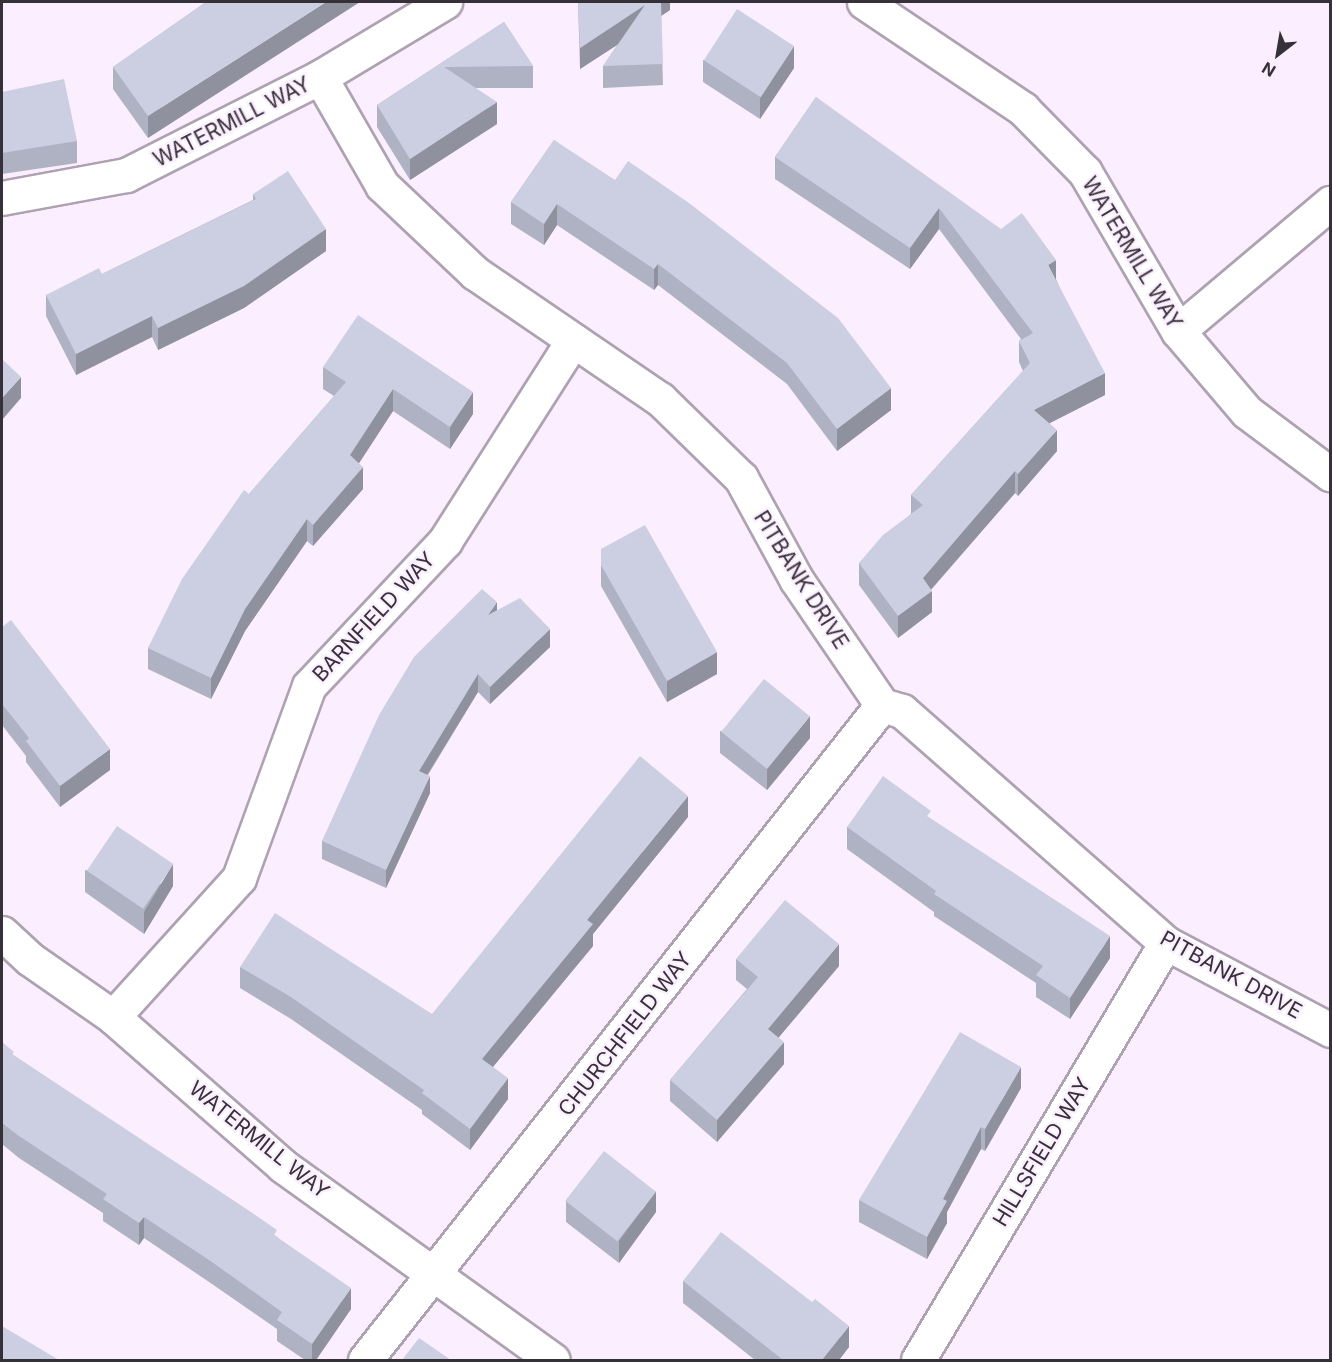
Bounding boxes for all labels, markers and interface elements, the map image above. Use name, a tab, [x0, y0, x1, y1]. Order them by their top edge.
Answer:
north arrow	[1248, 24, 1308, 84]
text: N	[1258, 58, 1279, 81]
street label: WATERMILL WAY	[149, 72, 315, 172]
street label: WATERMILL WAY	[1077, 172, 1187, 334]
street label: PITBANK DRIVE	[748, 506, 854, 654]
street label: BARNFIELD WAY	[308, 547, 440, 687]
street label: PITBANK DRIVE	[1156, 926, 1306, 1024]
street label: CHURCHFIELD WAY	[553, 947, 697, 1121]
street label: HILLSFIELD WAY	[988, 1073, 1096, 1231]
street label: WATERMILL WAY	[184, 1076, 334, 1204]

